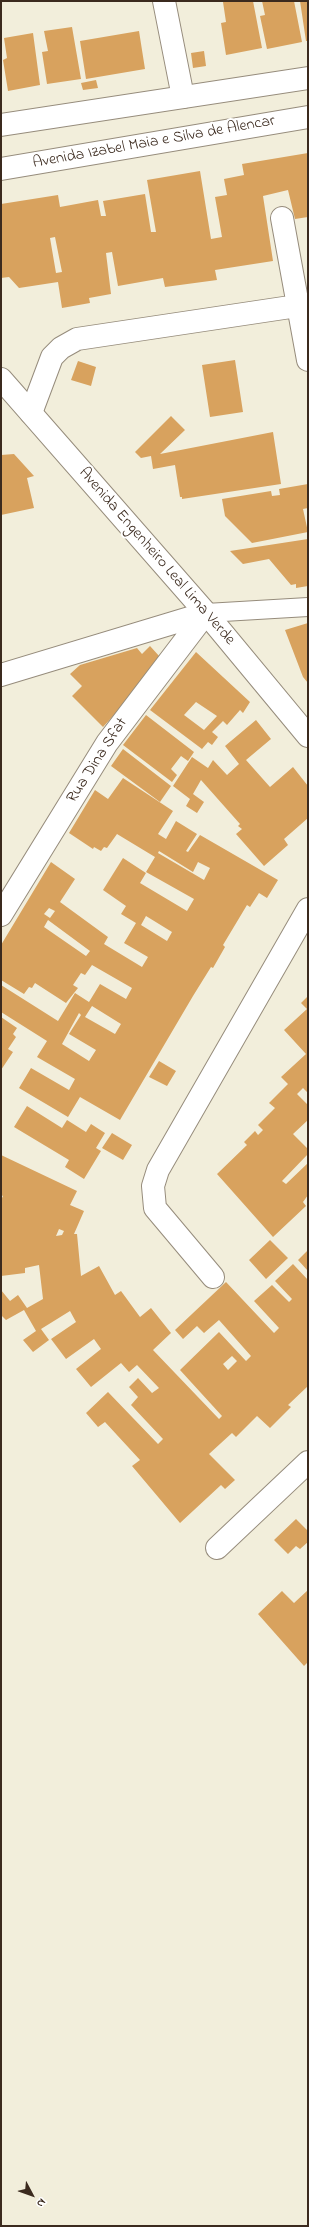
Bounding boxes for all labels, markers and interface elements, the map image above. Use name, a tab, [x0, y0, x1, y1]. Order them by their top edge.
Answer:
street label: Avenida Izabel Maia e Silva de Alencar	[31, 112, 277, 174]
street label: Avenida Engenheiro Leal Lima Verde	[74, 464, 238, 650]
street label: Rua Dina Sfat	[63, 715, 133, 807]
north arrow	[12, 2175, 52, 2215]
text: N	[33, 2195, 50, 2211]

